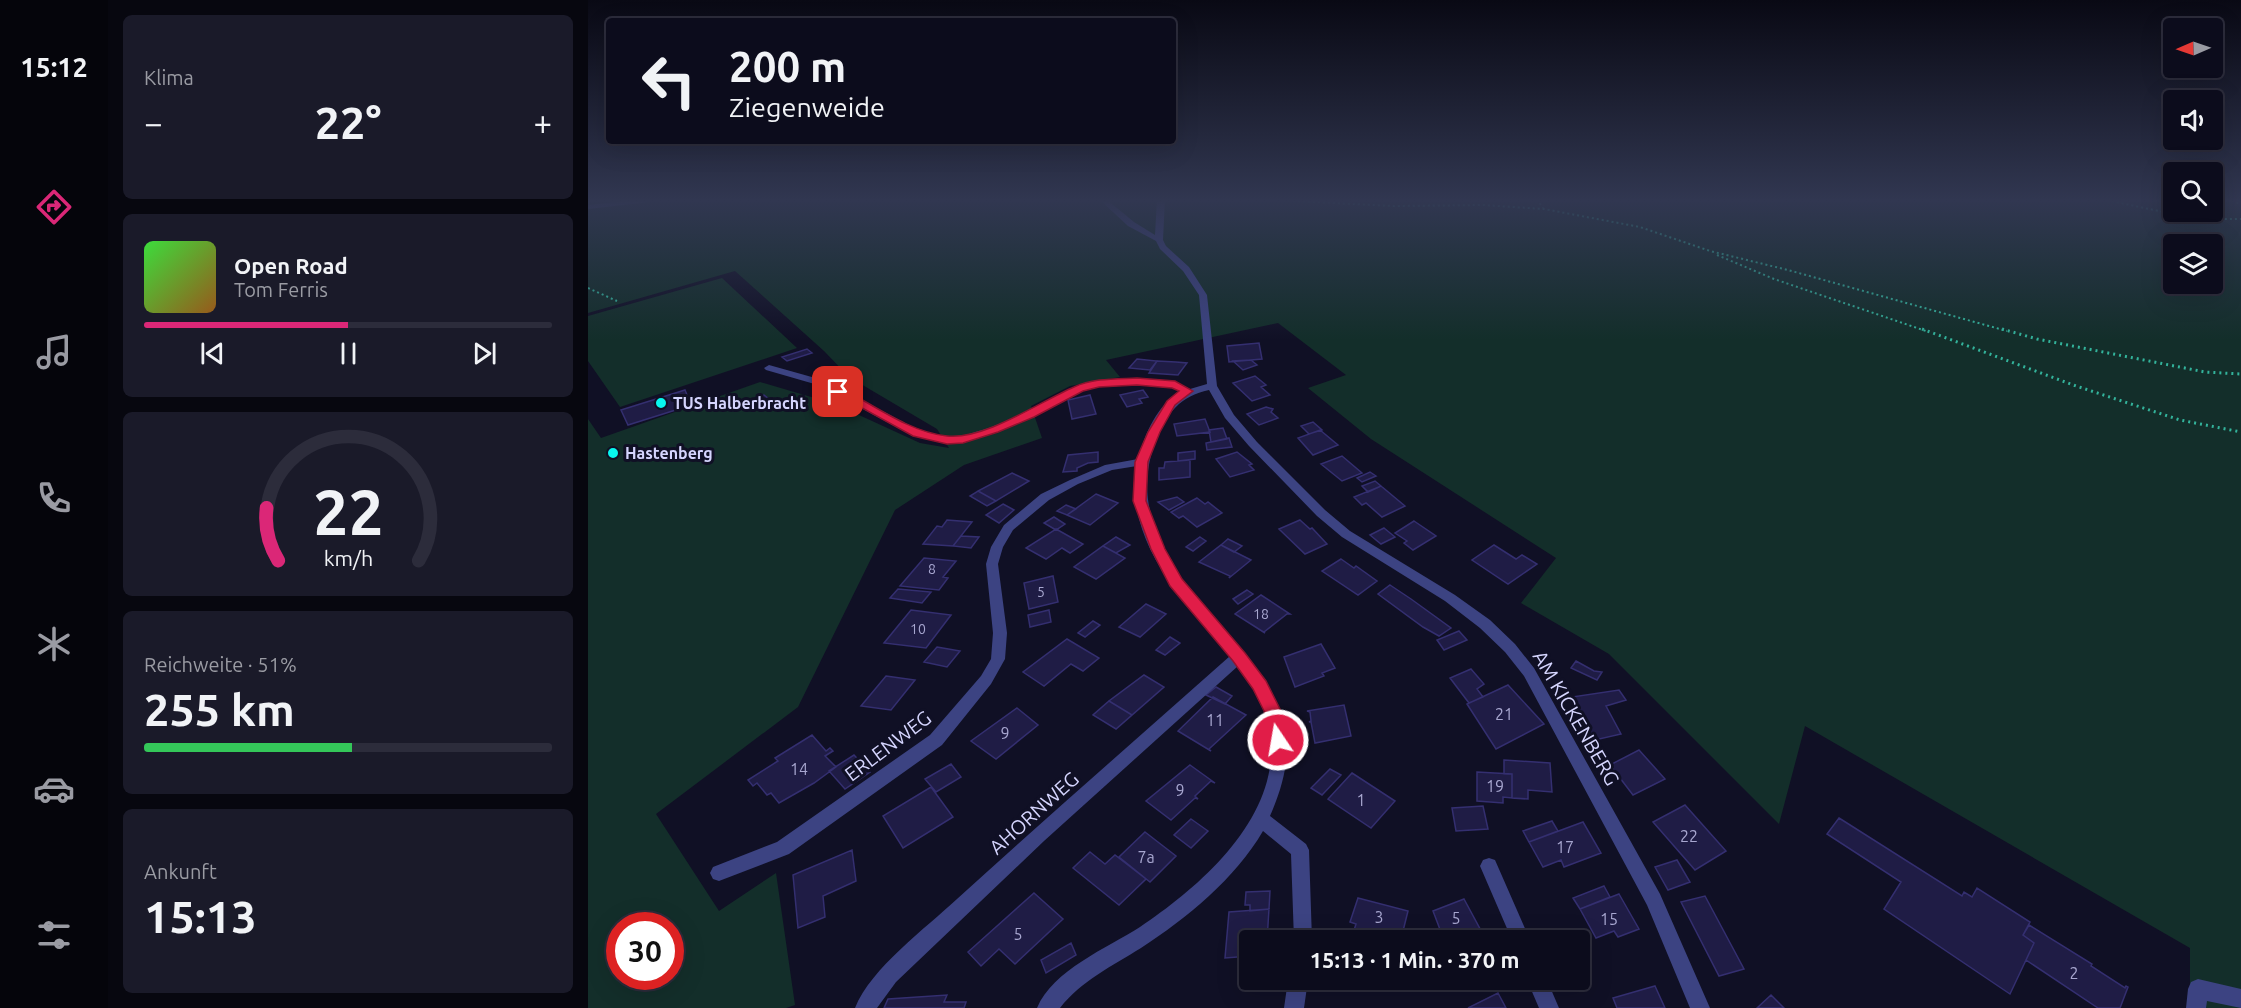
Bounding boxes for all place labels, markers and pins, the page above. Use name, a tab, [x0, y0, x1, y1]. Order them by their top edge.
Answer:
pin	[812, 366, 863, 417]
place label: TUS Halberbracht	[673, 394, 806, 412]
marker: TUS Halberbracht	[654, 396, 668, 410]
place label: Hastenberg	[625, 444, 713, 462]
marker: Hastenberg	[606, 446, 620, 460]

